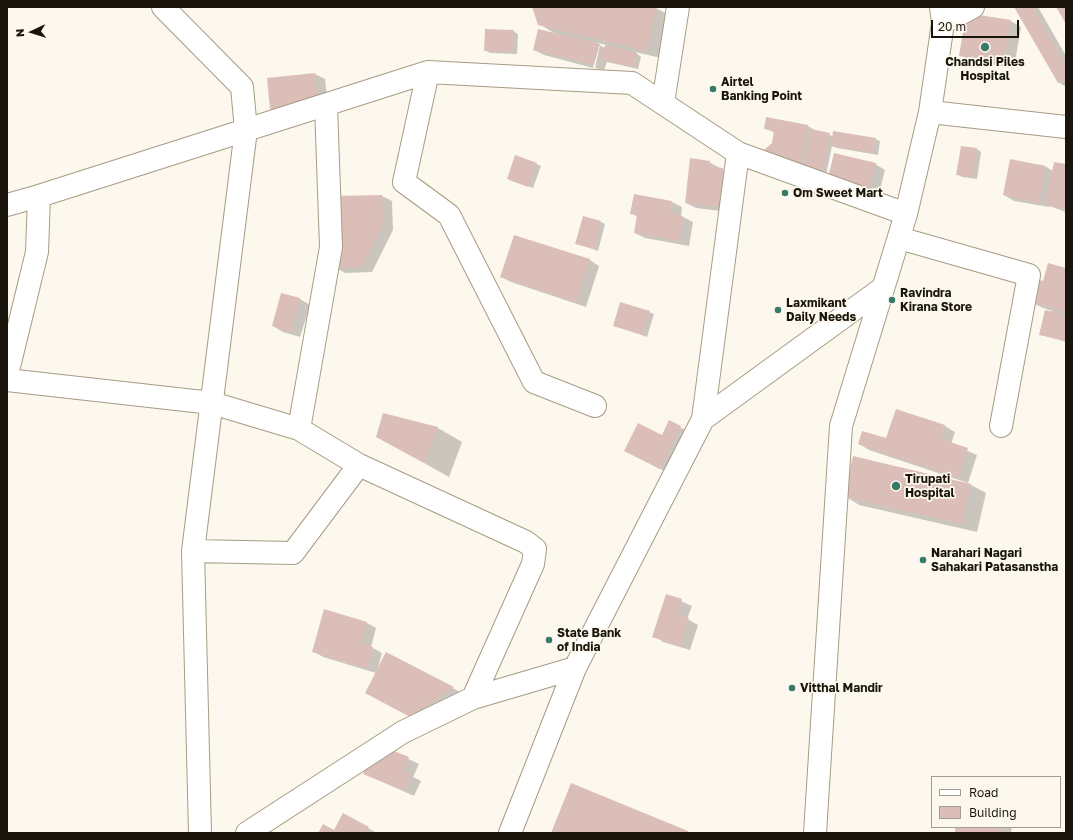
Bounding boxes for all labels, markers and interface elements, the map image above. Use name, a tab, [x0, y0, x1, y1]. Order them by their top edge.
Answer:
north arrow	[12, 12, 52, 52]
scale bar	[933, 12, 1021, 38]
text: 20 m	[938, 19, 966, 34]
text: N	[13, 28, 26, 38]
marker: Chandsi Piles Hospital	[979, 41, 991, 53]
place label: Chandsi Piles Hospital	[945, 55, 1025, 83]
place label: Airtel Banking Point	[721, 75, 802, 103]
marker: Airtel Banking Point	[708, 84, 718, 94]
place label: Om Sweet Mart	[793, 186, 883, 200]
marker: Om Sweet Mart	[780, 188, 790, 198]
place label: Ravindra Kirana Store	[900, 286, 972, 314]
marker: Ravindra Kirana Store	[887, 295, 897, 305]
place label: Laxmikant Daily Needs	[786, 296, 856, 324]
marker: Laxmikant Daily Needs	[773, 305, 783, 315]
place label: Tirupati Hospital	[905, 472, 954, 500]
marker: Tirupati Hospital	[890, 480, 902, 492]
place label: Narahari Nagari Sahakari Patasanstha	[931, 546, 1058, 574]
marker: Narahari Nagari Sahakari Patasanstha	[918, 555, 928, 565]
place label: State Bank of India	[557, 626, 621, 654]
marker: State Bank of India	[544, 635, 554, 645]
place label: Vitthal Mandir	[800, 681, 883, 695]
marker: Vitthal Mandir	[787, 683, 797, 693]
legend	[931, 776, 1061, 828]
text: Road	[969, 785, 998, 800]
text: Building	[969, 805, 1017, 820]

